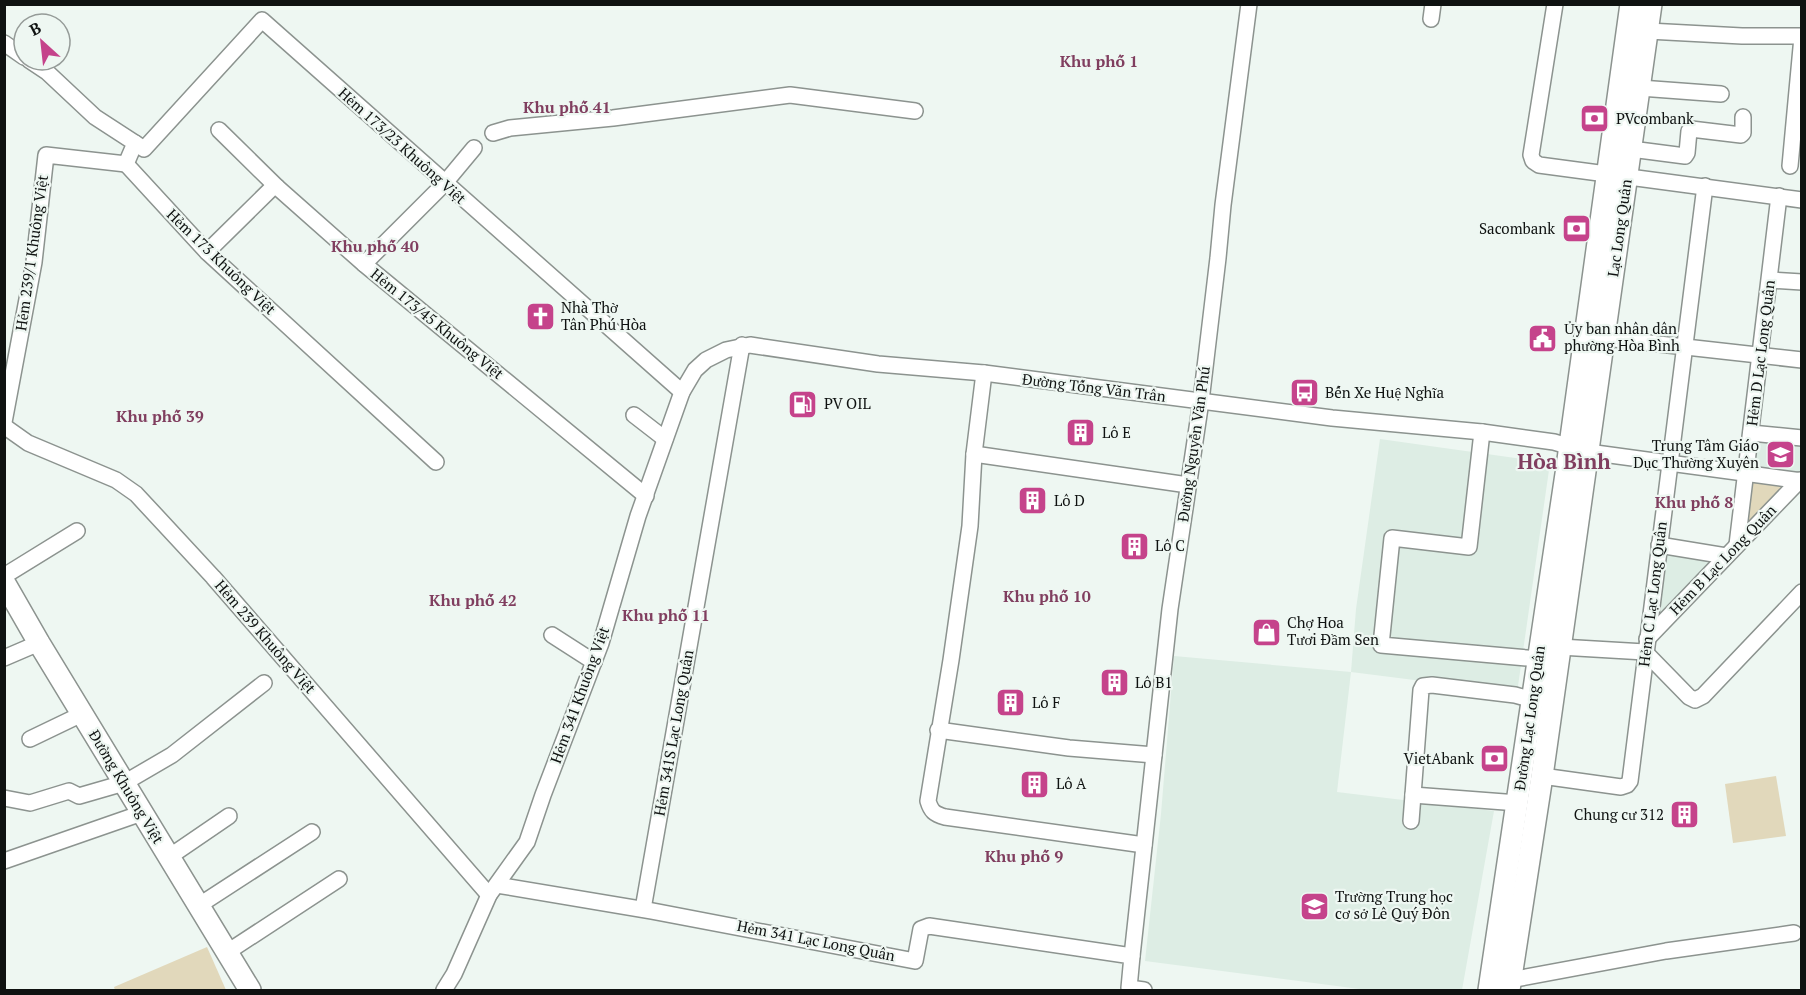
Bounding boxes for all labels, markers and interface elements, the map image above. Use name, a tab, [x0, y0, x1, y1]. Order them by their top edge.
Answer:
north arrow	[12, 12, 72, 72]
text: B	[26, 16, 45, 41]
district label: Khu phố 1	[1060, 50, 1138, 72]
street label: Hẻm 173/23 Khuông Việt	[335, 83, 471, 208]
district label: Khu phố 41	[523, 96, 611, 118]
bank icon: PVcombank	[1579, 103, 1611, 135]
place label: PVcombank	[1616, 108, 1694, 128]
street label: Hẻm 239/1 Khuông Việt	[10, 173, 52, 332]
street label: Lạc Long Quân	[1602, 178, 1636, 278]
street label: Hẻm 173 Khuông Việt	[163, 204, 281, 319]
bank icon: Sacombank	[1560, 213, 1592, 245]
place label: Sacombank	[1479, 218, 1555, 238]
district label: Khu phố 40	[331, 235, 419, 257]
street label: Hẻm 173/45 Khuông Việt	[367, 263, 509, 383]
street label: Hẻm D Lạc Long Quân	[1741, 279, 1779, 427]
place label: Nhà Thờ Tân Phú Hòa	[561, 297, 647, 334]
church icon: Nhà Thờ Tân Phú Hòa	[524, 301, 556, 333]
place label: Ủy ban nhân dân phường Hòa Bình	[1564, 318, 1680, 355]
public building icon: Ủy ban nhân dân phường Hòa Bình	[1527, 322, 1559, 354]
street label: Đường Nguyễn Văn Phú	[1172, 364, 1214, 523]
street label: Đường Tống Văn Trân	[1021, 368, 1167, 406]
bus stop icon: Bến Xe Huệ Nghĩa	[1288, 377, 1320, 409]
place label: Bến Xe Huệ Nghĩa	[1325, 382, 1445, 402]
fuel station icon: PV OIL	[787, 388, 819, 420]
place label: PV OIL	[824, 393, 871, 413]
district label: Khu phố 39	[116, 405, 204, 427]
building icon: Lô E	[1065, 417, 1097, 449]
place label: Lô E	[1102, 422, 1131, 442]
place label: Trung Tâm Giáo Dục Thường Xuyên	[1633, 435, 1759, 472]
school or university icon: Trung Tâm Giáo Dục Thường Xuyên	[1764, 439, 1796, 471]
district label: Hòa Bình	[1517, 447, 1611, 475]
building icon: Lô D	[1017, 485, 1049, 517]
place label: Lô D	[1054, 490, 1085, 510]
district label: Khu phố 8	[1655, 491, 1733, 513]
street label: Hẻm B Lạc Long Quân	[1664, 500, 1780, 619]
street label: Hẻm C Lạc Long Quân	[1633, 520, 1671, 668]
building icon: Lô C	[1118, 530, 1150, 562]
place label: Lô C	[1155, 535, 1185, 555]
street label: Hẻm 239 Khuông Việt	[211, 575, 321, 698]
district label: Khu phố 10	[1003, 585, 1091, 607]
district label: Khu phố 42	[429, 589, 517, 611]
district label: Khu phố 11	[622, 604, 710, 626]
place label: Chợ Hoa Tươi Đầm Sen	[1287, 612, 1379, 649]
shop icon: Chợ Hoa Tươi Đầm Sen	[1250, 616, 1282, 648]
street label: Hẻm 341 Khuông Việt	[545, 623, 613, 766]
street label: Đường Lạc Long Quân	[1509, 644, 1549, 791]
street label: Hẻm 341S Lạc Long Quân	[649, 648, 698, 818]
building icon: Lô B1	[1098, 667, 1130, 699]
place label: Lô B1	[1135, 672, 1172, 692]
building icon: Lô F	[995, 687, 1027, 719]
place label: Lô F	[1032, 692, 1060, 712]
street label: Đường Khuông Việt	[85, 726, 169, 848]
bank icon: VietAbank	[1479, 743, 1511, 775]
place label: VietAbank	[1403, 748, 1474, 768]
building icon: Lô A	[1019, 768, 1051, 800]
place label: Lô A	[1056, 773, 1087, 793]
building icon: Chung cư 312	[1669, 799, 1701, 831]
place label: Chung cư 312	[1574, 804, 1664, 824]
district label: Khu phố 9	[985, 845, 1063, 867]
place label: Trường Trung học cơ sở Lê Quý Đôn	[1335, 886, 1453, 923]
school or university icon: Trường Trung học cơ sở Lê Quý Đôn	[1298, 890, 1330, 922]
street label: Hẻm 341 Lạc Long Quân	[736, 915, 897, 965]

